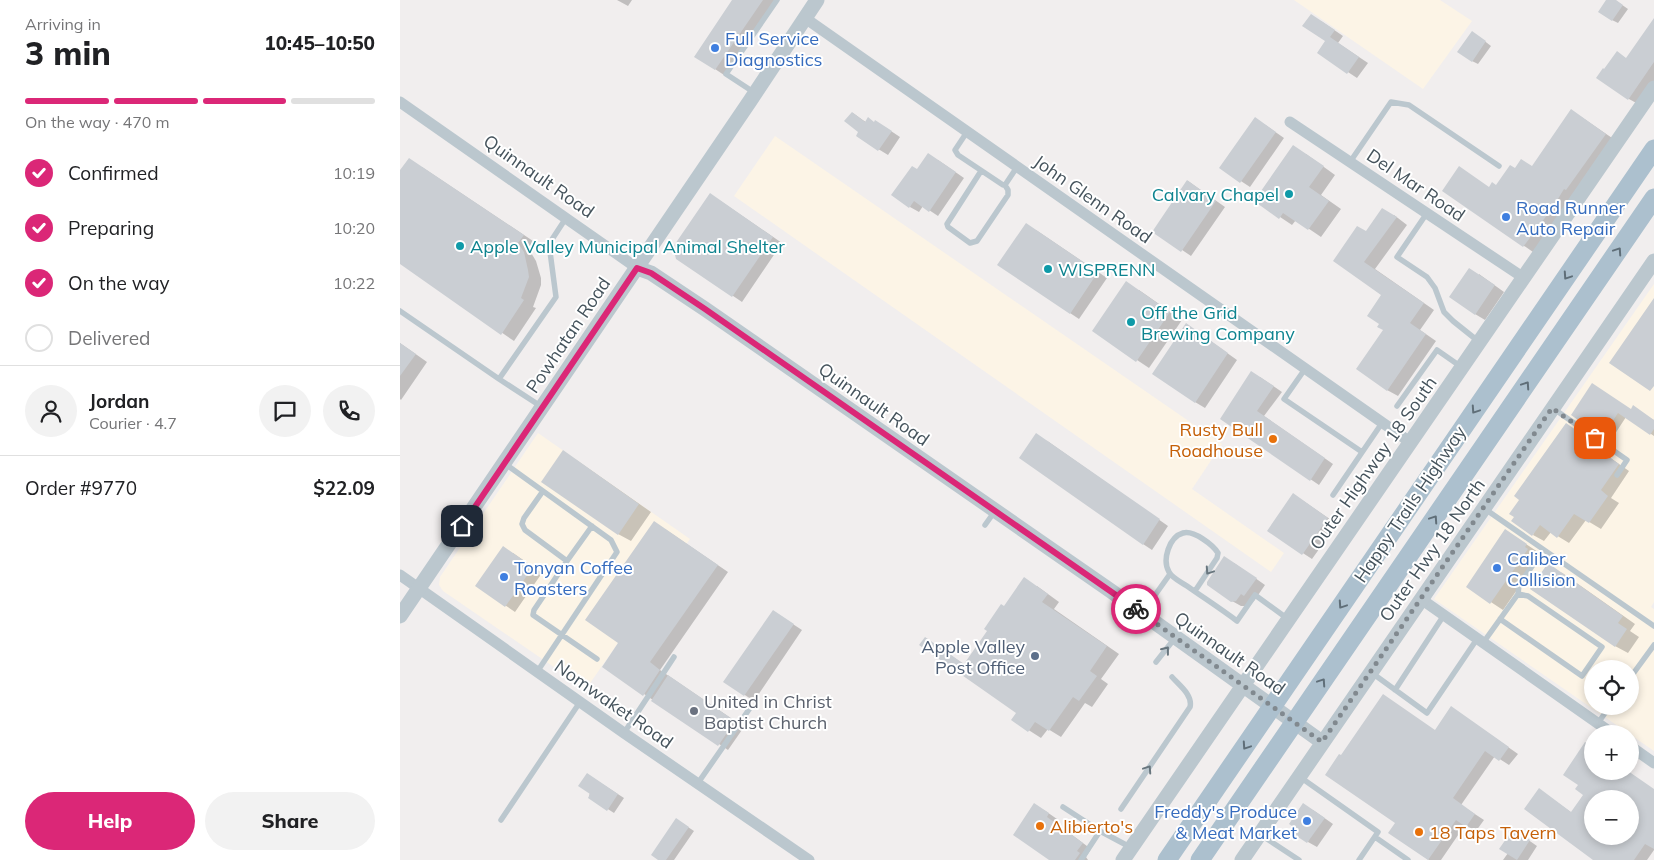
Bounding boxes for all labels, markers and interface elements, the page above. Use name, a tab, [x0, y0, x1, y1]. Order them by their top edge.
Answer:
text: Arriving in	[25, 14, 101, 34]
place label: Full Service Diagnostics	[725, 27, 823, 71]
text: 10:45–10:50	[264, 31, 375, 55]
text: 3 min	[25, 33, 111, 73]
marker: Full Service Diagnostics	[709, 42, 721, 54]
text: On the way · 470 m	[25, 112, 170, 132]
street label: Quinnault Road	[479, 129, 599, 223]
street label: Del Mar Road	[1362, 144, 1470, 226]
street label: John Glenn Road	[1029, 150, 1157, 248]
icon: check	[25, 159, 53, 187]
text: Confirmed	[68, 161, 159, 185]
text: 10:19	[333, 163, 375, 183]
place label: Calvary Chapel	[1152, 183, 1279, 206]
marker: Calvary Chapel	[1283, 188, 1295, 200]
place label: Road Runner Auto Repair	[1516, 196, 1626, 240]
marker: Road Runner Auto Repair	[1500, 211, 1512, 223]
icon: check	[25, 214, 53, 242]
text: Preparing	[68, 216, 154, 240]
text: 10:20	[333, 218, 375, 238]
place label: Apple Valley Municipal Animal Shelter	[470, 235, 785, 258]
marker: Apple Valley Municipal Animal Shelter	[454, 240, 466, 252]
one-way arrow	[1612, 247, 1621, 257]
place label: WISPRENN	[1058, 258, 1156, 281]
marker: WISPRENN	[1042, 263, 1054, 275]
icon: check	[25, 269, 53, 297]
one-way arrow	[1564, 270, 1573, 279]
text: On the way	[68, 271, 170, 295]
text: 10:22	[333, 273, 375, 293]
street label: Powhatan Road	[521, 273, 615, 397]
place label: Off the Grid Brewing Company	[1141, 301, 1295, 345]
marker: Off the Grid Brewing Company	[1125, 316, 1137, 328]
text: Delivered	[68, 326, 150, 350]
street label: Quinnault Road	[814, 357, 934, 451]
street label: Outer Highway 18 South	[1304, 372, 1442, 554]
one-way arrow	[1520, 381, 1529, 391]
button: person	[25, 385, 77, 437]
button: chat	[259, 385, 311, 437]
button: phone	[323, 385, 375, 437]
text: Jordan	[89, 389, 149, 413]
one-way arrow	[1472, 404, 1481, 413]
text: Courier · 4.7	[89, 413, 177, 433]
pin	[1574, 417, 1616, 459]
place label: Rusty Bull Roadhouse	[1169, 418, 1263, 462]
street label: Happy Trails Highway	[1349, 421, 1471, 587]
icon: bag	[1581, 424, 1609, 452]
marker: Rusty Bull Roadhouse	[1267, 433, 1279, 445]
street label: Outer Hwy 18 North	[1374, 474, 1490, 626]
text: Order #9770	[25, 476, 137, 500]
text: $22.09	[313, 476, 375, 500]
pin	[441, 505, 483, 547]
icon: home	[448, 512, 476, 540]
one-way arrow	[1428, 515, 1437, 525]
place label: Caliber Collision	[1507, 547, 1576, 591]
place label: Tonyan Coffee Roasters	[514, 556, 633, 600]
marker: Caliber Collision	[1491, 562, 1503, 574]
one-way arrow	[1205, 565, 1215, 574]
marker: Tonyan Coffee Roasters	[498, 571, 510, 583]
courier	[1111, 584, 1161, 634]
icon: bike	[1122, 595, 1150, 623]
one-way arrow	[1339, 599, 1348, 609]
street label: Quinnault Road	[1170, 606, 1290, 700]
place label: Apple Valley Post Office	[921, 635, 1025, 679]
one-way arrow	[1160, 646, 1169, 655]
marker: Apple Valley Post Office	[1029, 650, 1041, 662]
street label: Nomwaket Road	[550, 655, 678, 753]
map controls	[1584, 660, 1639, 845]
button: locate	[1584, 660, 1639, 715]
one-way arrow	[1316, 678, 1325, 687]
place label: United in Christ Baptist Church	[704, 690, 832, 734]
marker: United in Christ Baptist Church	[688, 705, 700, 717]
button: +	[1584, 725, 1639, 780]
one-way arrow	[1243, 740, 1252, 750]
one-way arrow	[1142, 765, 1151, 775]
button: −	[1584, 790, 1639, 845]
button: Help	[25, 792, 195, 850]
button: Share	[205, 792, 375, 850]
place label: Freddy's Produce & Meat Market	[1154, 800, 1297, 844]
place label: Alibierto's	[1050, 815, 1133, 838]
marker: Freddy's Produce & Meat Market	[1301, 815, 1313, 827]
marker: Alibierto's	[1034, 820, 1046, 832]
place label: 18 Taps Tavern	[1429, 821, 1557, 844]
marker: 18 Taps Tavern	[1413, 826, 1425, 838]

